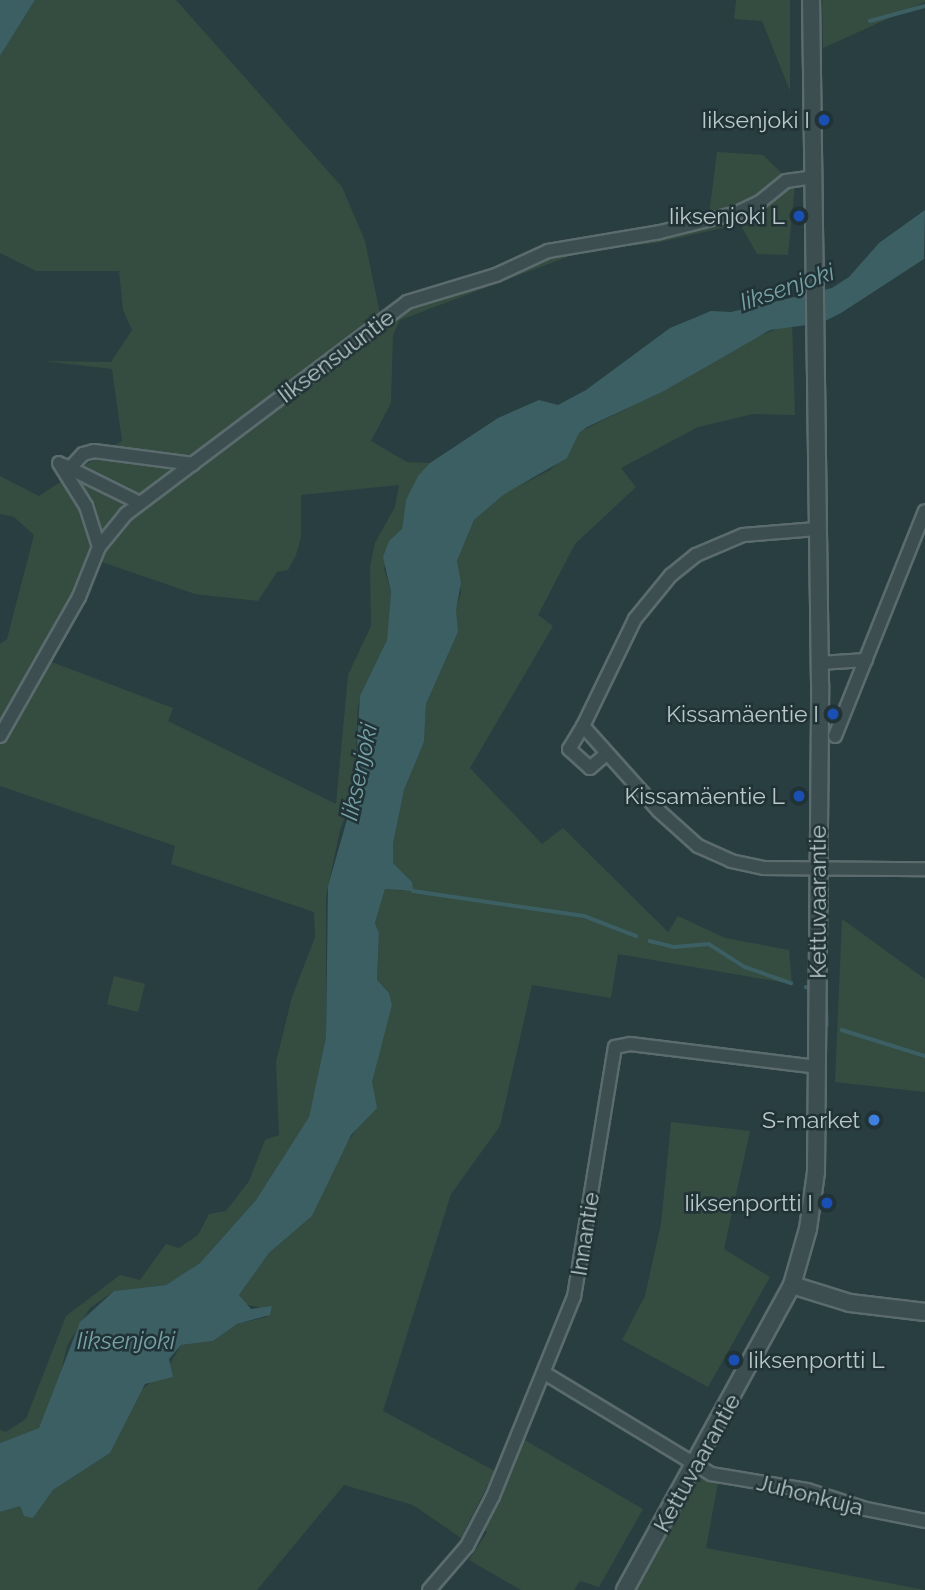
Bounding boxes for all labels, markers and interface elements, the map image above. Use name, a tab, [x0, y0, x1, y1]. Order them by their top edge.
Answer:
place label: Iiksenjoki I	[701, 106, 810, 134]
marker: Iiksenjoki I	[816, 112, 832, 128]
place label: Iiksenjoki L	[669, 202, 785, 230]
marker: Iiksenjoki L	[791, 208, 807, 224]
water label: Iiksenjoki	[736, 257, 838, 317]
street label: Iiksensuuntie	[272, 303, 400, 409]
place label: Kissamäentie I	[666, 700, 819, 728]
marker: Kissamäentie I	[825, 706, 841, 722]
water label: Iiksenjoki	[335, 721, 383, 823]
place label: Kissamäentie L	[624, 782, 785, 810]
marker: Kissamäentie L	[791, 788, 807, 804]
street label: Kettuvaarantie	[804, 825, 832, 979]
place label: S-market	[762, 1106, 860, 1134]
marker: S-market	[866, 1112, 882, 1128]
place label: Iiksenportti I	[684, 1189, 813, 1217]
street label: Innantie	[565, 1190, 605, 1278]
marker: Iiksenportti I	[819, 1195, 835, 1211]
water label: Iiksenjoki	[77, 1327, 175, 1355]
place label: Iiksenportti L	[748, 1346, 885, 1374]
marker: Iiksenportti L	[726, 1352, 742, 1368]
street label: Kettuvaarantie	[648, 1389, 746, 1537]
street label: Juhonkuja	[754, 1468, 866, 1522]

